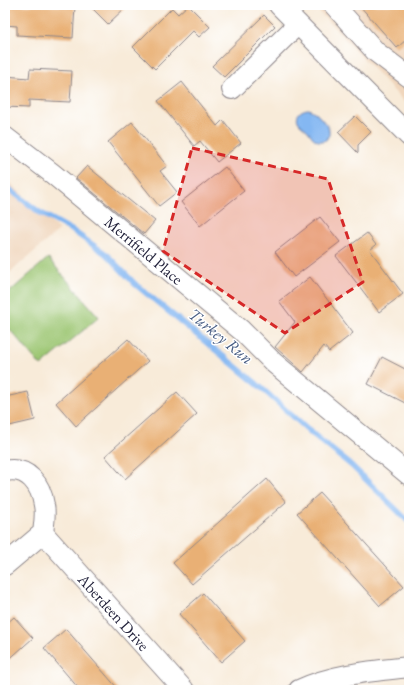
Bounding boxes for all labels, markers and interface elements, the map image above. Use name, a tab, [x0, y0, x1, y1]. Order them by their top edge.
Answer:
street label: Merrifield Place	[100, 211, 187, 289]
water label: Turkey Run	[184, 303, 258, 369]
street label: Aberdeen Drive	[73, 568, 154, 655]

